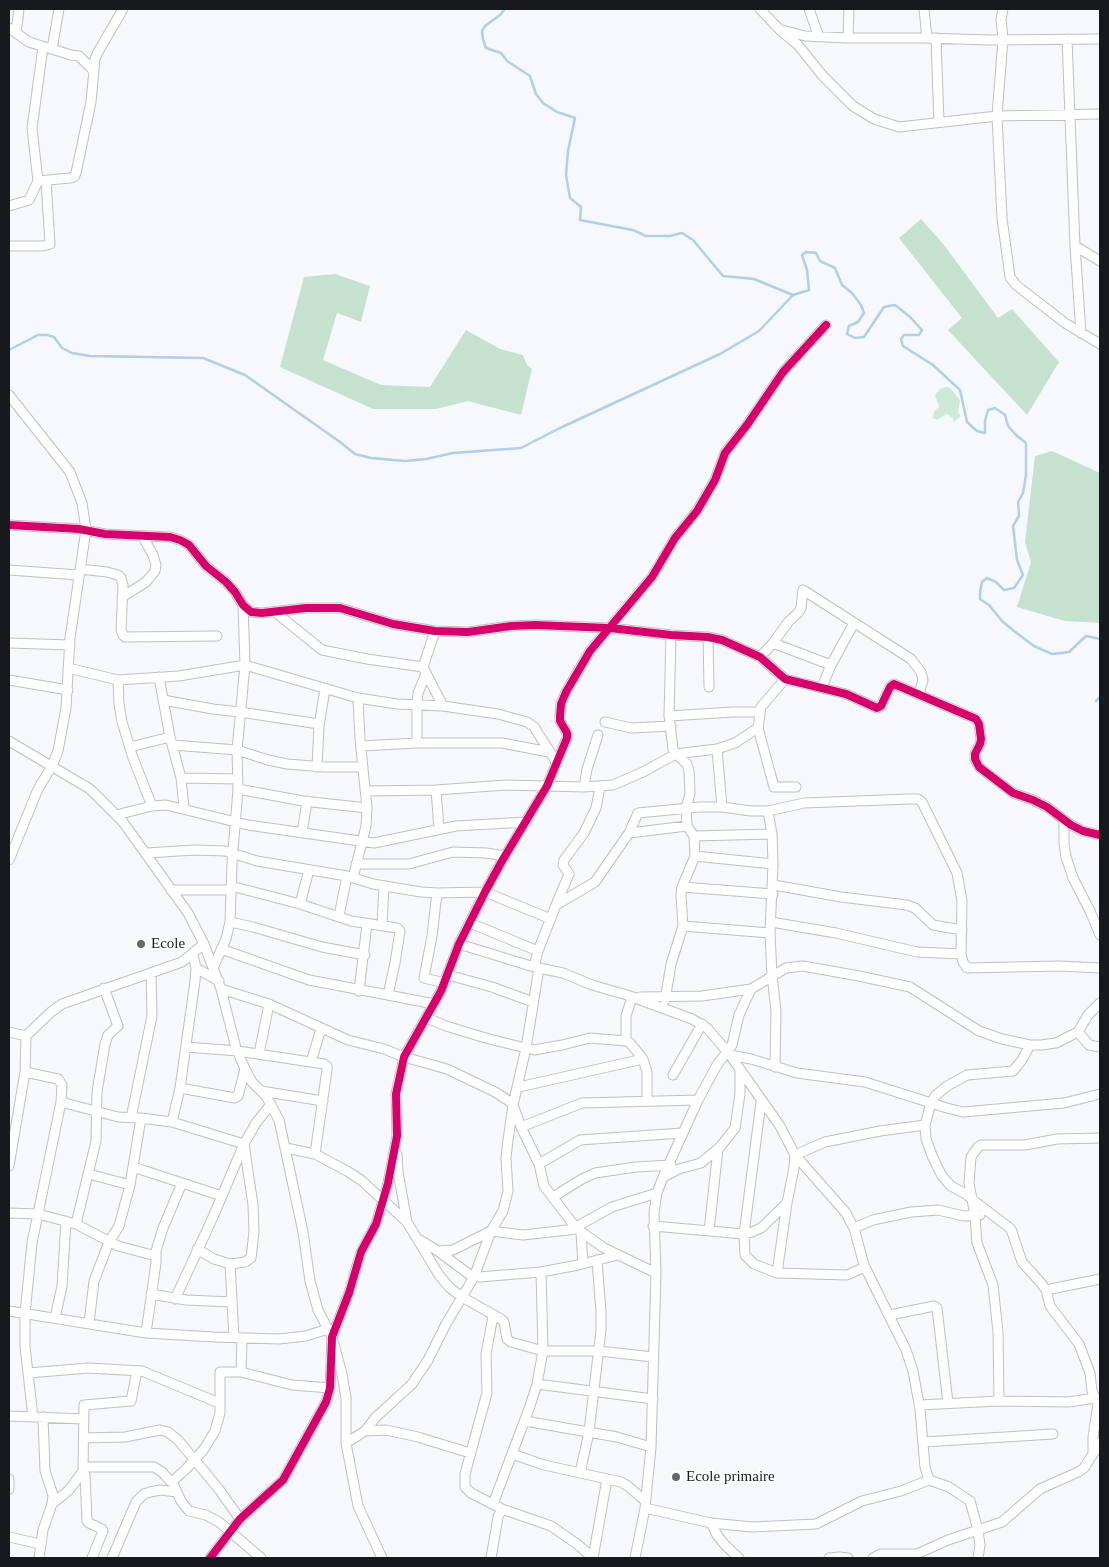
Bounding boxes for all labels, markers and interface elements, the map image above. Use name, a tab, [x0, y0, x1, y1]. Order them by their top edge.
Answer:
place label: Ecole	[151, 935, 185, 953]
marker: Ecole	[135, 938, 147, 950]
place label: Ecole primaire	[686, 1468, 775, 1486]
marker: Ecole primaire	[670, 1471, 682, 1483]

